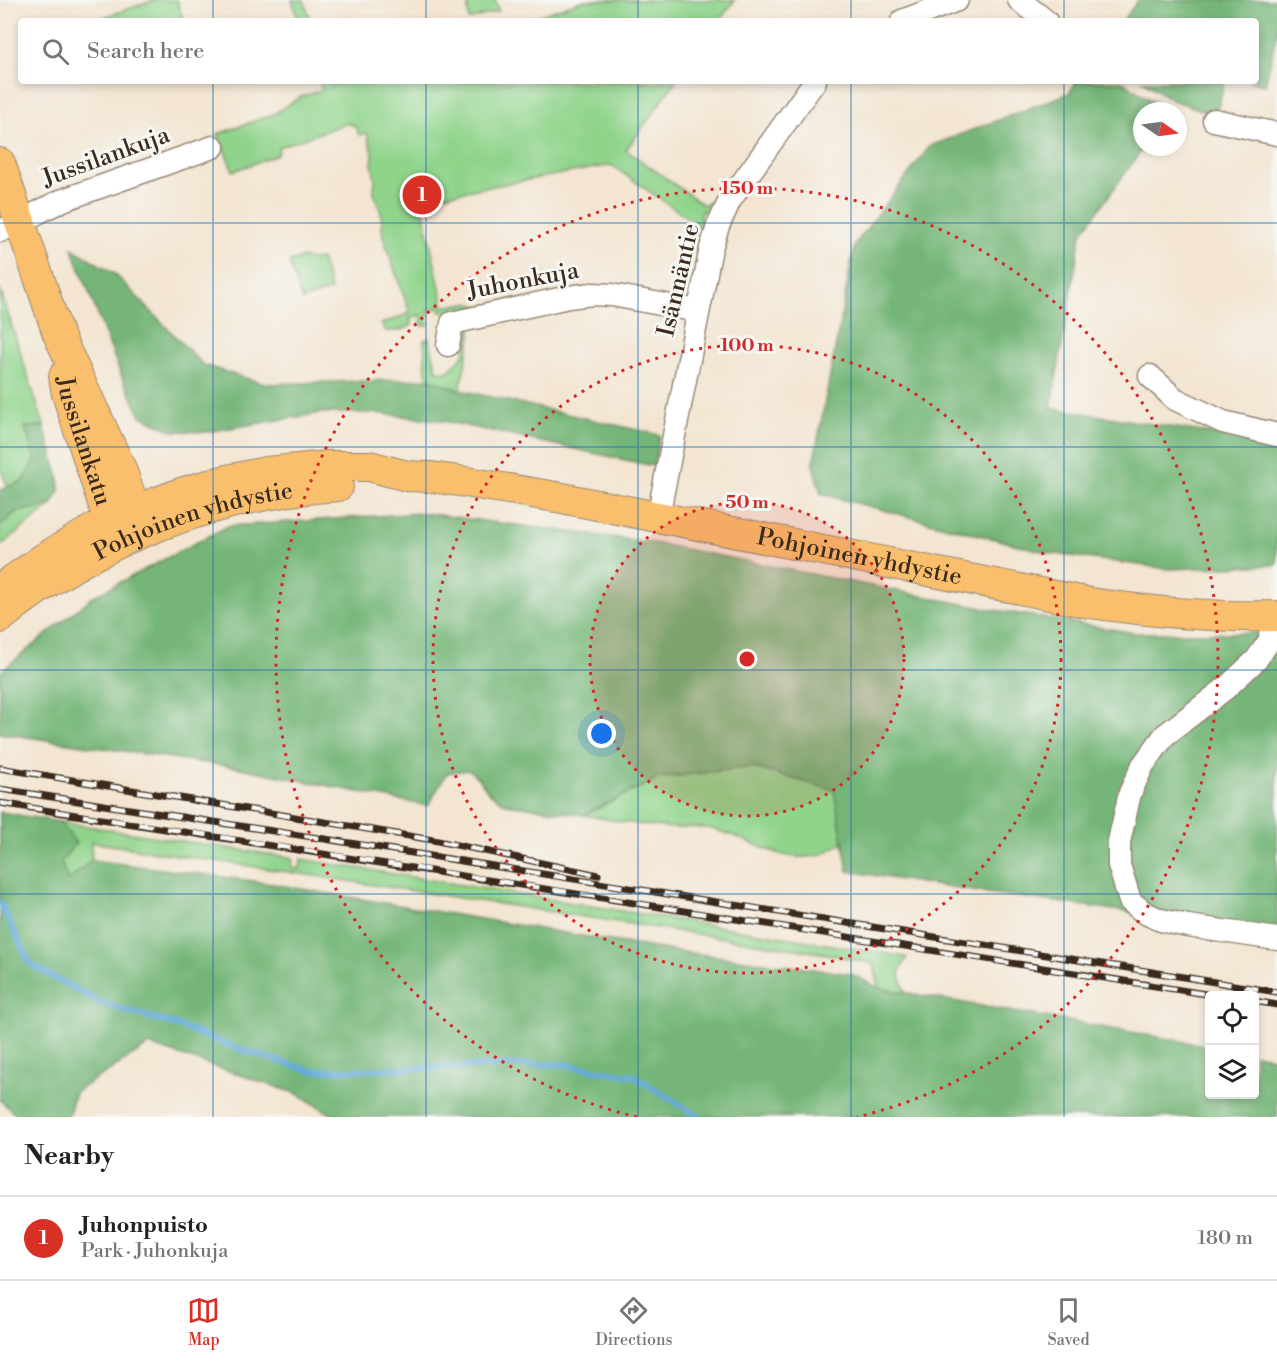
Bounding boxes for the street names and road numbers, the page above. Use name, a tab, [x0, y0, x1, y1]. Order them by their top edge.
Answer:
street label: Jussilankuja	[37, 120, 175, 194]
street label: Isännäntie	[651, 220, 707, 340]
street label: Juhonkuja	[464, 255, 582, 307]
street label: Jussilankatu	[49, 373, 118, 510]
street label: Pohjoinen yhdystie	[88, 476, 295, 568]
street label: Pohjoinen yhdystie	[754, 522, 964, 592]

